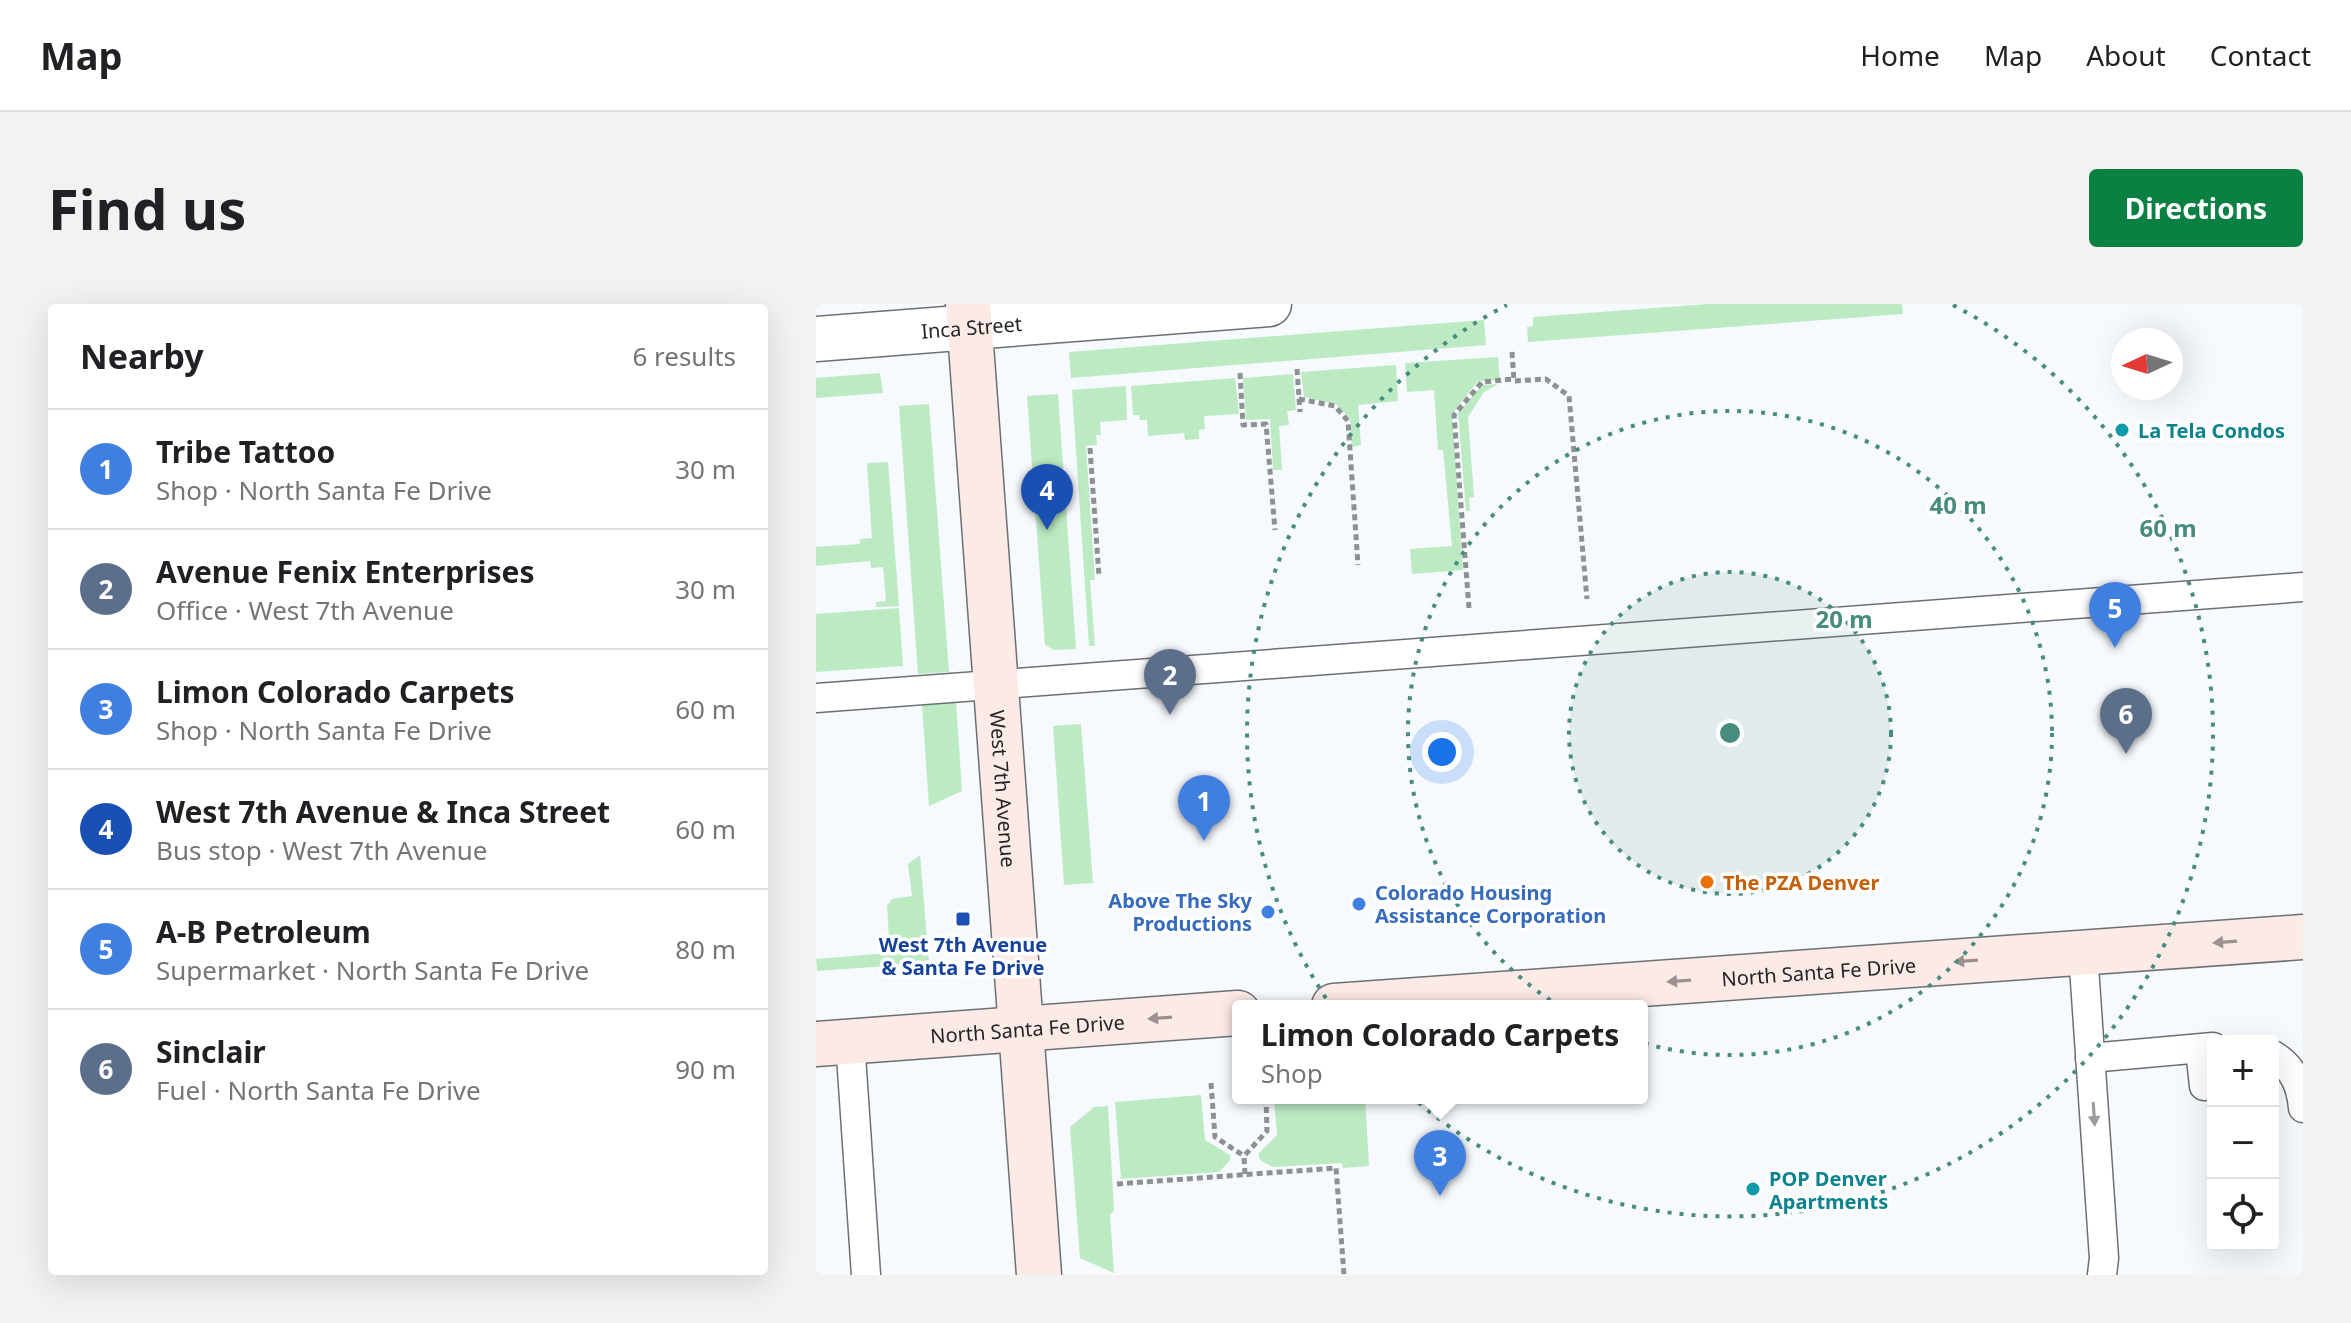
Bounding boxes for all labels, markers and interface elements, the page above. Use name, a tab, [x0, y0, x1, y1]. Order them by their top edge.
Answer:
text: Map	[40, 29, 123, 81]
text: Home	[1860, 36, 1940, 74]
text: Map	[1984, 36, 2042, 74]
text: About	[2086, 36, 2166, 74]
text: Contact	[2210, 36, 2311, 74]
button: Directions	[2089, 169, 2303, 247]
text: Find us	[48, 170, 246, 246]
street label: Inca Street	[920, 310, 1023, 344]
north arrow	[2111, 328, 2183, 400]
text: Nearby	[80, 333, 204, 379]
text: 6 results	[632, 338, 736, 374]
place label: La Tela Condos	[2138, 417, 2285, 444]
marker: La Tela Condos	[2113, 421, 2131, 439]
text: Tribe Tattoo	[156, 431, 335, 472]
text: 1	[99, 451, 113, 487]
text: 30 m	[675, 451, 736, 487]
pin: 4	[1021, 464, 1073, 530]
text: Shop · North Santa Fe Drive	[156, 472, 492, 508]
text: 40 m	[1929, 488, 1987, 521]
text: 60 m	[2139, 511, 2197, 544]
text: Avenue Fenix Enterprises	[156, 551, 535, 592]
text: 2	[99, 571, 113, 607]
text: 30 m	[675, 571, 736, 607]
pin: 5	[2089, 582, 2141, 648]
text: Office · West 7th Avenue	[156, 592, 454, 628]
text: 20 m	[1815, 602, 1873, 635]
pin: 2	[1144, 649, 1196, 715]
text: Limon Colorado Carpets	[156, 671, 515, 712]
pin: 6	[2100, 688, 2152, 754]
text: 3	[99, 691, 113, 727]
text: 60 m	[675, 691, 736, 727]
street label: West 7th Avenue	[984, 709, 1023, 869]
text: Shop · North Santa Fe Drive	[156, 712, 492, 748]
centre of rings	[1716, 719, 1744, 747]
your location	[1422, 732, 1462, 772]
pin: 1	[1178, 775, 1230, 841]
text: West 7th Avenue & Inca Street	[156, 791, 610, 832]
text: 4	[99, 811, 113, 847]
text: 60 m	[675, 811, 736, 847]
text: Bus stop · West 7th Avenue	[156, 832, 488, 868]
place label: The PZA Denver	[1723, 869, 1879, 896]
marker: The PZA Denver	[1698, 873, 1716, 891]
place label: Colorado Housing Assistance Corporation	[1375, 879, 1606, 929]
place label: Above The Sky Productions	[1108, 887, 1253, 937]
marker: Colorado Housing Assistance Corporation	[1350, 895, 1368, 913]
marker: Above The Sky Productions	[1259, 903, 1277, 921]
marker: West 7th Avenue & Santa Fe Drive	[954, 910, 972, 928]
text: A-B Petroleum	[156, 911, 371, 952]
text: 5	[99, 931, 113, 967]
text: 80 m	[675, 931, 736, 967]
place label: West 7th Avenue & Santa Fe Drive	[879, 931, 1047, 981]
one-way arrow	[2212, 936, 2237, 949]
street label: North Santa Fe Drive	[1721, 951, 1917, 992]
text: Supermarket · North Santa Fe Drive	[156, 952, 589, 988]
one-way arrow	[1953, 955, 1978, 968]
one-way arrow	[1666, 975, 1691, 988]
popup	[1232, 1000, 1648, 1104]
street label: North Santa Fe Drive	[929, 1008, 1126, 1049]
one-way arrow	[1147, 1012, 1172, 1025]
text: Limon Colorado Carpets	[1261, 1014, 1619, 1055]
text: Sinclair	[156, 1031, 266, 1072]
map controls	[2207, 1035, 2279, 1251]
button: +	[2207, 1035, 2279, 1107]
text: 6	[99, 1051, 113, 1087]
text: 90 m	[675, 1051, 736, 1087]
text: Shop	[1261, 1055, 1323, 1091]
text: Fuel · North Santa Fe Drive	[156, 1072, 481, 1108]
one-way arrow	[2088, 1102, 2101, 1127]
button: −	[2207, 1107, 2279, 1179]
pin: 3	[1414, 1130, 1466, 1196]
place label: POP Denver Apartments	[1769, 1165, 1888, 1215]
button: locate	[2207, 1179, 2279, 1251]
marker: POP Denver Apartments	[1744, 1180, 1762, 1198]

